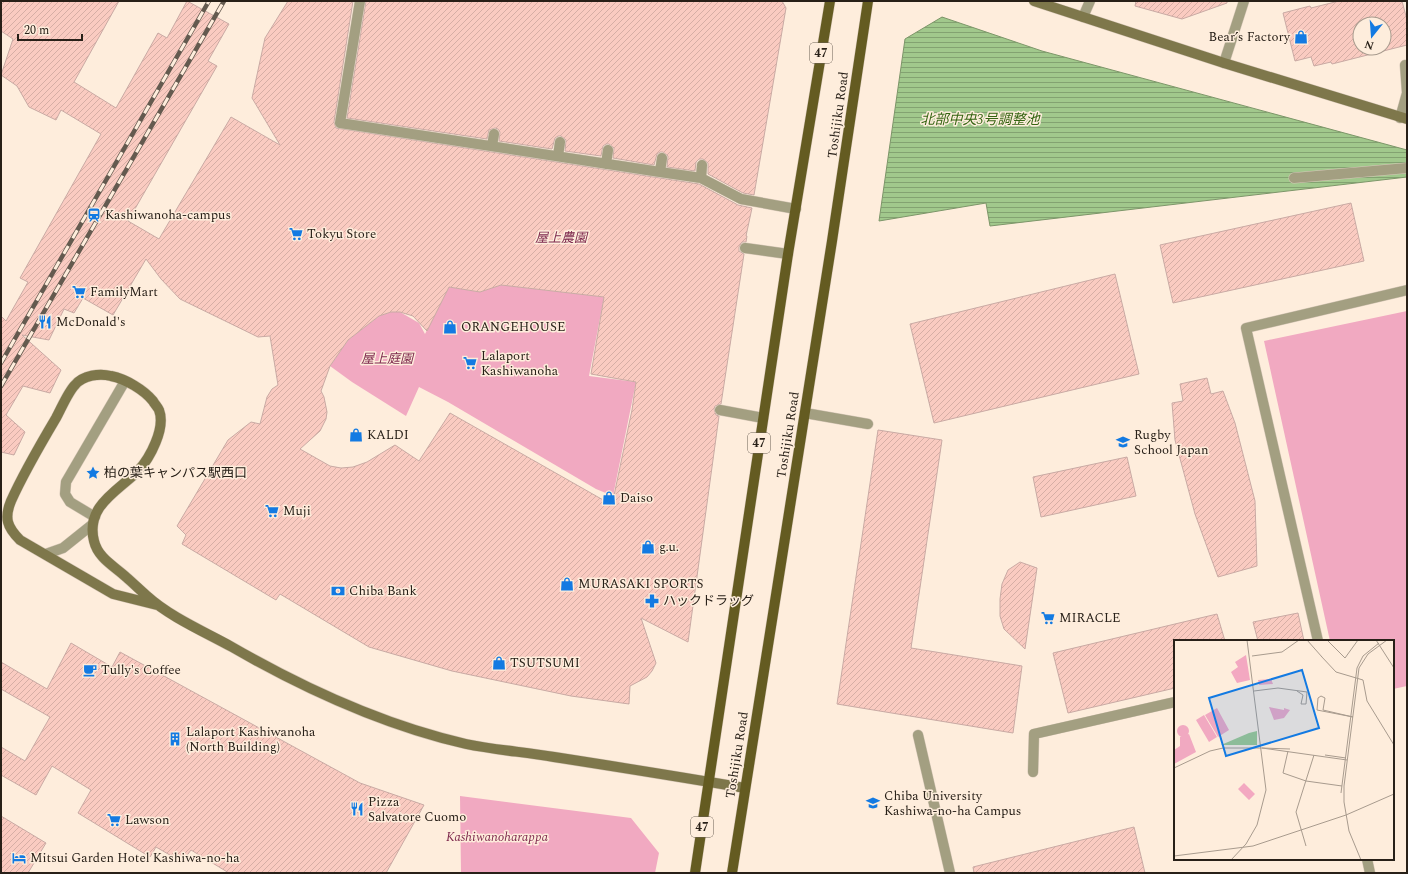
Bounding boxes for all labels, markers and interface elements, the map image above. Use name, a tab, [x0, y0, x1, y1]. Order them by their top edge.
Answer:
scale bar	[18, 16, 82, 42]
north arrow	[1352, 16, 1392, 56]
text: 20 m	[24, 21, 49, 40]
place label: Bear’s Factory	[1209, 27, 1291, 47]
shop icon: Bear’s Factory	[1293, 29, 1309, 45]
text: N	[1362, 36, 1376, 55]
road number: 47	[810, 43, 832, 63]
street label: Toshijiku Road	[822, 70, 854, 160]
water label: 北部中央3号調整池	[921, 109, 1041, 130]
place label: Kashiwanoha-campus	[105, 205, 231, 225]
station icon: Kashiwanoha-campus	[86, 207, 102, 223]
place label: Tokyu Store	[307, 224, 376, 244]
supermarket icon: Tokyu Store	[288, 226, 304, 242]
park label: 屋上農園	[535, 228, 589, 248]
place label: FamilyMart	[90, 282, 158, 302]
supermarket icon: FamilyMart	[71, 284, 87, 300]
place label: McDonald's	[56, 312, 126, 332]
restaurant icon: McDonald's	[37, 314, 53, 330]
place label: ORANGEHOUSE	[461, 317, 565, 337]
shop icon: ORANGEHOUSE	[442, 319, 458, 335]
place label: Lalaport Kashiwanoha	[481, 346, 559, 381]
park label: 屋上庭園	[361, 349, 415, 369]
supermarket icon: Lalaport Kashiwanoha	[462, 355, 478, 371]
street label: Toshijiku Road	[771, 390, 805, 480]
place label: KALDI	[367, 425, 409, 445]
place label: Rugby School Japan	[1134, 425, 1209, 460]
shop icon: KALDI	[348, 427, 364, 443]
road number: 47	[748, 433, 770, 453]
school or university icon: Rugby School Japan	[1115, 434, 1131, 450]
place label: 柏の葉キャンパス駅西口	[104, 463, 247, 483]
place icon: 柏の葉キャンパス駅西口	[85, 465, 101, 481]
place label: Daiso	[620, 488, 653, 508]
shop icon: Daiso	[601, 490, 617, 506]
place label: Muji	[283, 501, 311, 521]
supermarket icon: Muji	[264, 503, 280, 519]
place label: g.u.	[659, 537, 679, 557]
shop icon: g.u.	[640, 539, 656, 555]
place label: MURASAKI SPORTS	[578, 574, 703, 594]
shop icon: MURASAKI SPORTS	[559, 576, 575, 592]
place label: Chiba Bank	[349, 581, 417, 601]
bank icon: Chiba Bank	[330, 583, 346, 599]
place label: ハックドラッグ	[663, 591, 754, 611]
pharmacy icon: ハックドラッグ	[644, 593, 660, 609]
place label: MIRACLE	[1059, 608, 1121, 628]
supermarket icon: MIRACLE	[1040, 610, 1056, 626]
inset map	[1174, 640, 1394, 860]
place label: TSUTSUMI	[510, 653, 580, 673]
shop icon: TSUTSUMI	[491, 655, 507, 671]
place label: Tully's Coffee	[101, 660, 181, 680]
cafe icon: Tully's Coffee	[82, 662, 98, 678]
street label: Toshijiku Road	[720, 710, 754, 800]
place label: Lalaport Kashiwanoha (North Building)	[186, 722, 316, 757]
building icon: Lalaport Kashiwanoha (North Building)	[167, 731, 183, 747]
place label: Chiba University Kashiwa-no-ha Campus	[884, 786, 1021, 821]
place label: Pizza Salvatore Cuomo	[368, 792, 466, 827]
school or university icon: Chiba University Kashiwa-no-ha Campus	[865, 795, 881, 811]
restaurant icon: Pizza Salvatore Cuomo	[349, 801, 365, 817]
place label: Lawson	[125, 810, 170, 830]
supermarket icon: Lawson	[106, 812, 122, 828]
road number: 47	[691, 817, 713, 837]
park label: Kashiwanoharappa	[446, 827, 548, 847]
place label: Mitsui Garden Hotel Kashiwa-no-ha	[30, 848, 240, 868]
hotel icon: Mitsui Garden Hotel Kashiwa-no-ha	[11, 850, 27, 866]

